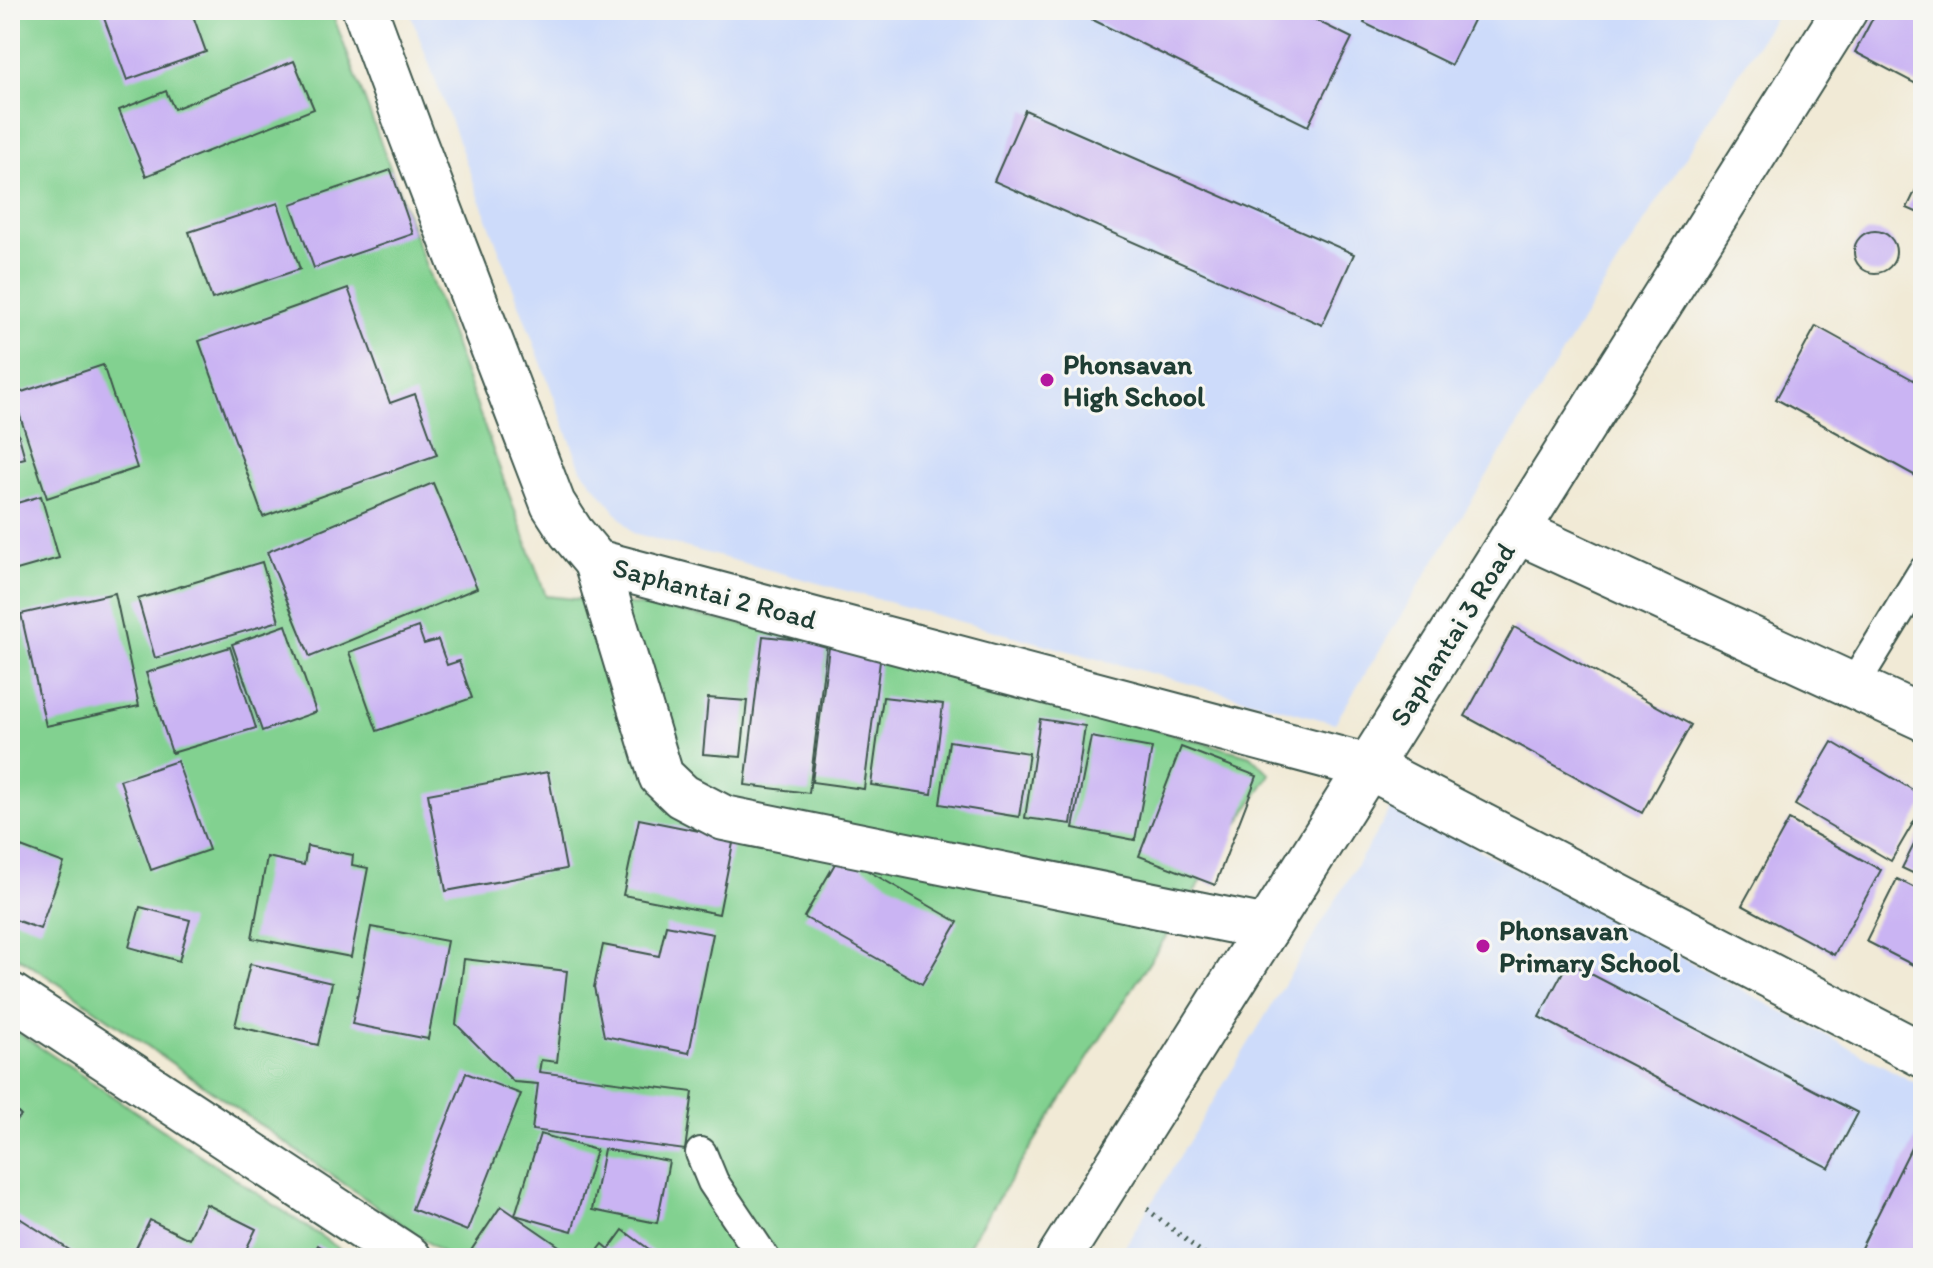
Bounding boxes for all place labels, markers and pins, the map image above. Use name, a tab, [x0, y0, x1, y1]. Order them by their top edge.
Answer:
place label: Phonsavan High School	[1063, 347, 1205, 413]
marker: Phonsavan High School	[1038, 371, 1056, 389]
place label: Phonsavan Primary School	[1499, 913, 1680, 979]
marker: Phonsavan Primary School	[1474, 937, 1492, 955]

